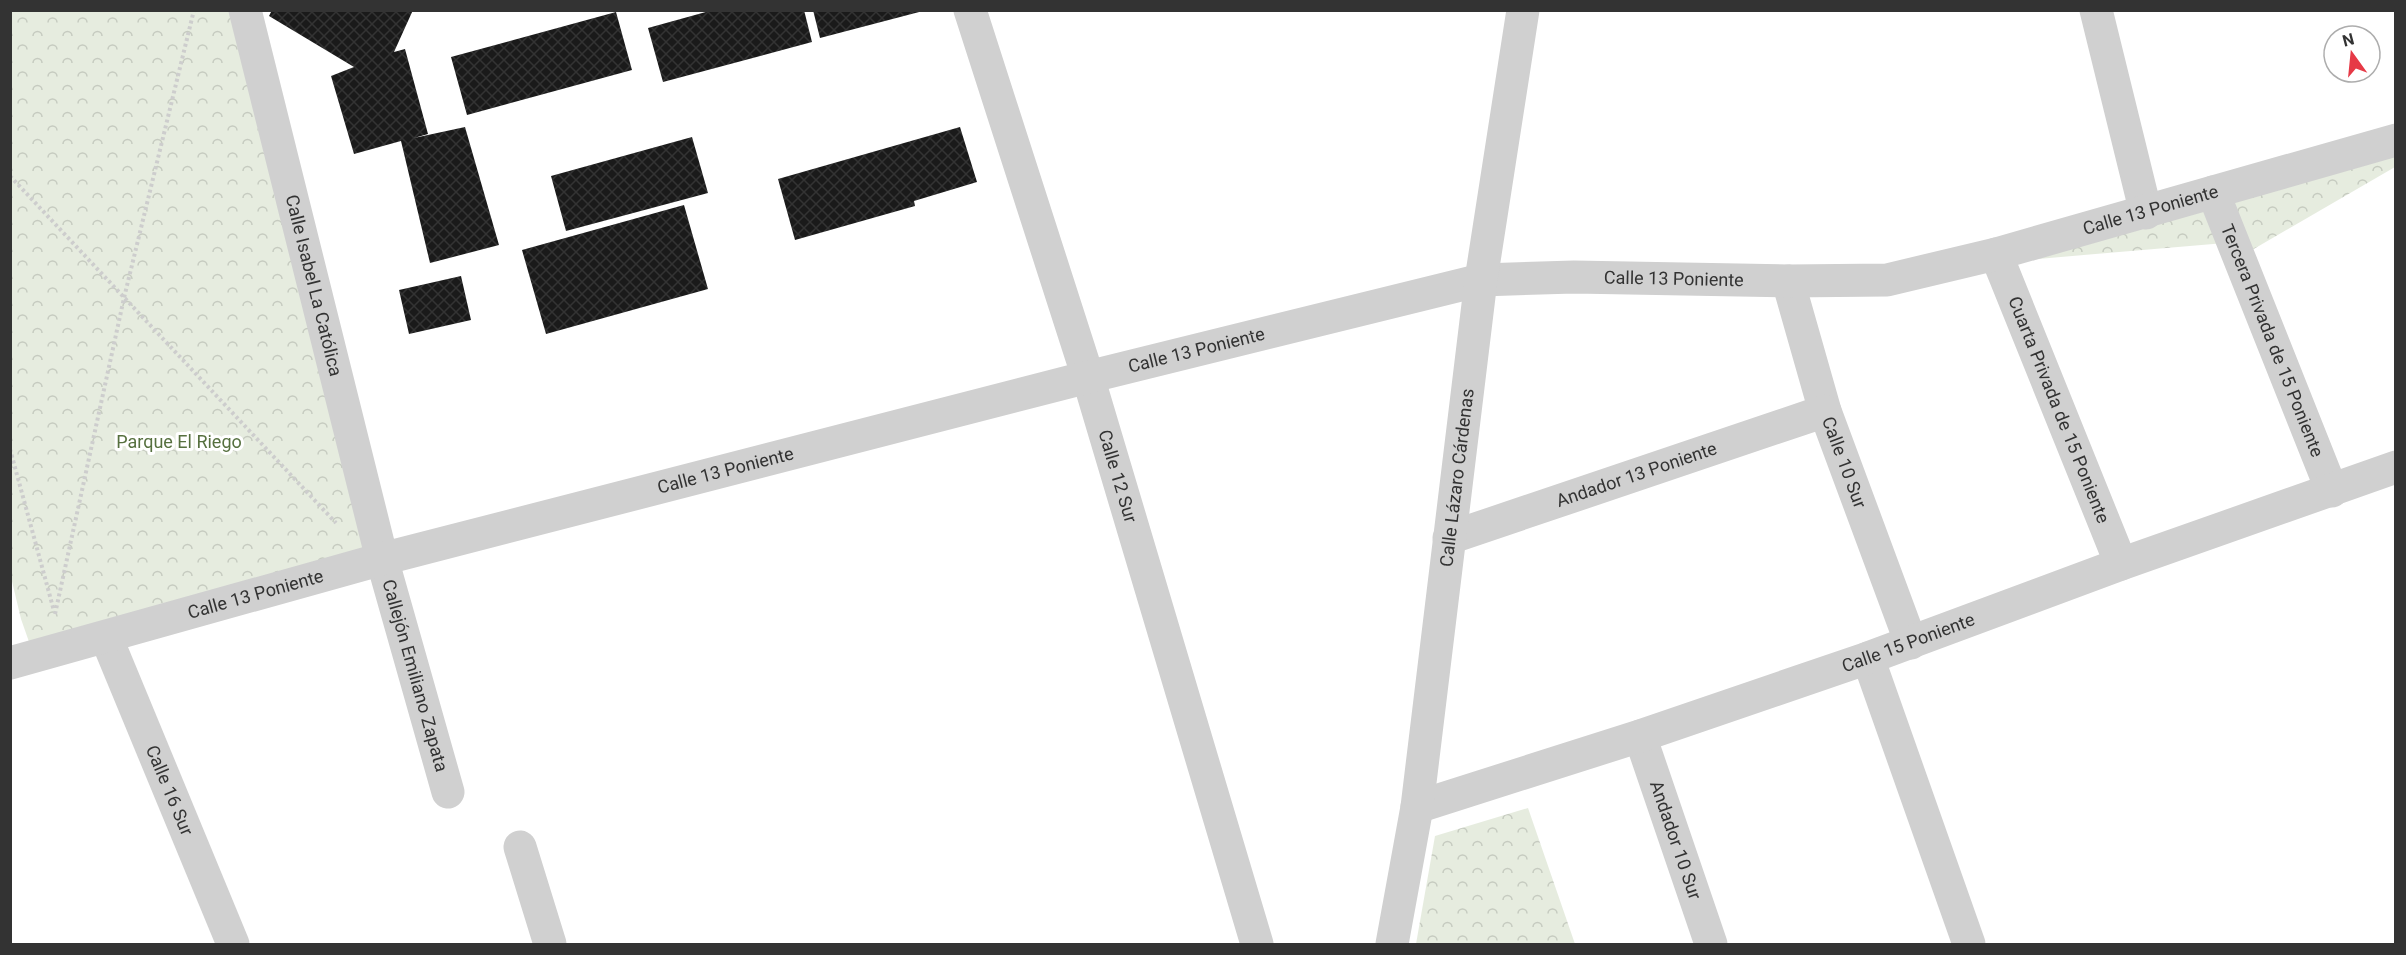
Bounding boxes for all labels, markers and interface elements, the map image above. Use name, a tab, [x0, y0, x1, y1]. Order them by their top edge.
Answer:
north arrow	[2322, 24, 2382, 84]
text: N	[2340, 29, 2356, 51]
street label: Calle 13 Poniente	[2080, 180, 2221, 239]
street label: Calle Isabel La Católica	[282, 193, 347, 378]
street label: Tercera Privada de 15 Poniente	[2217, 221, 2328, 460]
street label: Calle 13 Poniente	[1604, 267, 1744, 290]
street label: Cuarta Privada de 15 Poniente	[2004, 293, 2114, 526]
street label: Calle 13 Poniente	[1126, 323, 1267, 377]
street label: Calle Lázaro Cárdenas	[1435, 387, 1478, 568]
street label: Calle 10 Sur	[1818, 414, 1871, 511]
street label: Calle 12 Sur	[1094, 427, 1142, 525]
park label: Parque El Riego	[116, 431, 242, 452]
street label: Andador 13 Poniente	[1553, 437, 1719, 511]
street label: Calle 13 Poniente	[655, 442, 796, 498]
street label: Calle 13 Poniente	[185, 565, 326, 623]
street label: Callejón Emiliano Zapata	[378, 577, 453, 774]
street label: Calle 15 Poniente	[1839, 608, 1977, 676]
street label: Calle 16 Sur	[142, 742, 198, 838]
street label: Andador 10 Sur	[1646, 778, 1706, 902]

